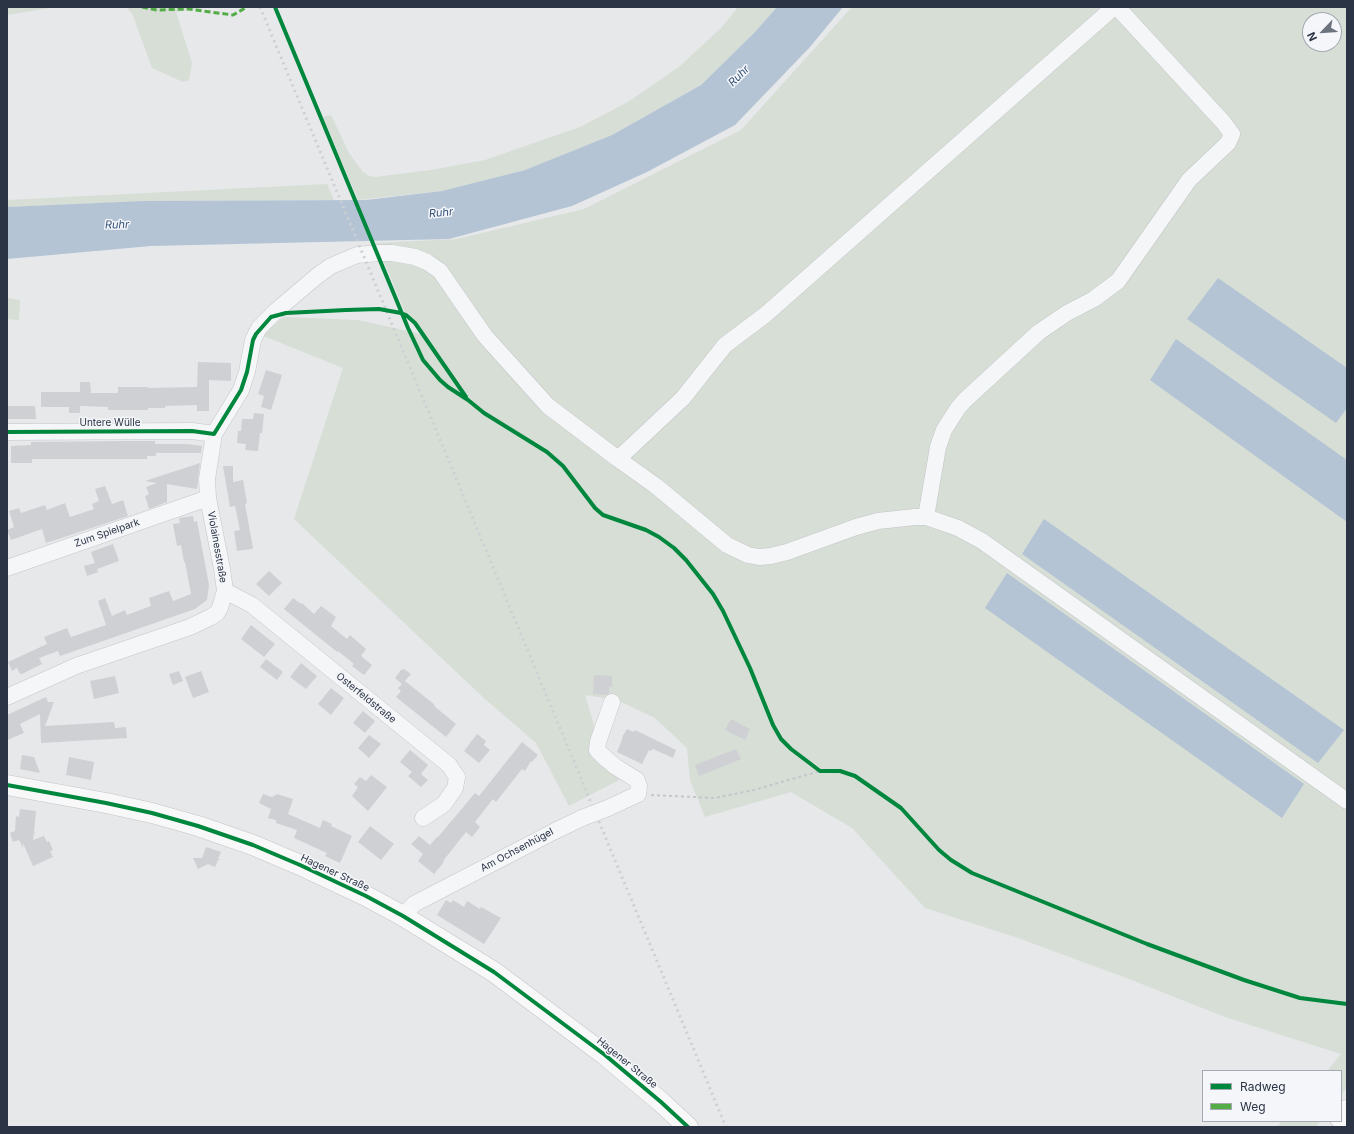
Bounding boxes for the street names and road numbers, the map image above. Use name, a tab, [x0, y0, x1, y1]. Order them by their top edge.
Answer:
street label: Untere Wülle	[79, 417, 141, 429]
street label: Violainesstraße	[205, 510, 229, 584]
street label: Zum Spielpark	[73, 516, 141, 550]
street label: Osterfeldstraße	[334, 670, 398, 726]
street label: Am Ochsenhügel	[478, 826, 556, 874]
street label: Hagener Straße	[299, 852, 371, 894]
street label: Hagener Straße	[594, 1035, 660, 1091]

